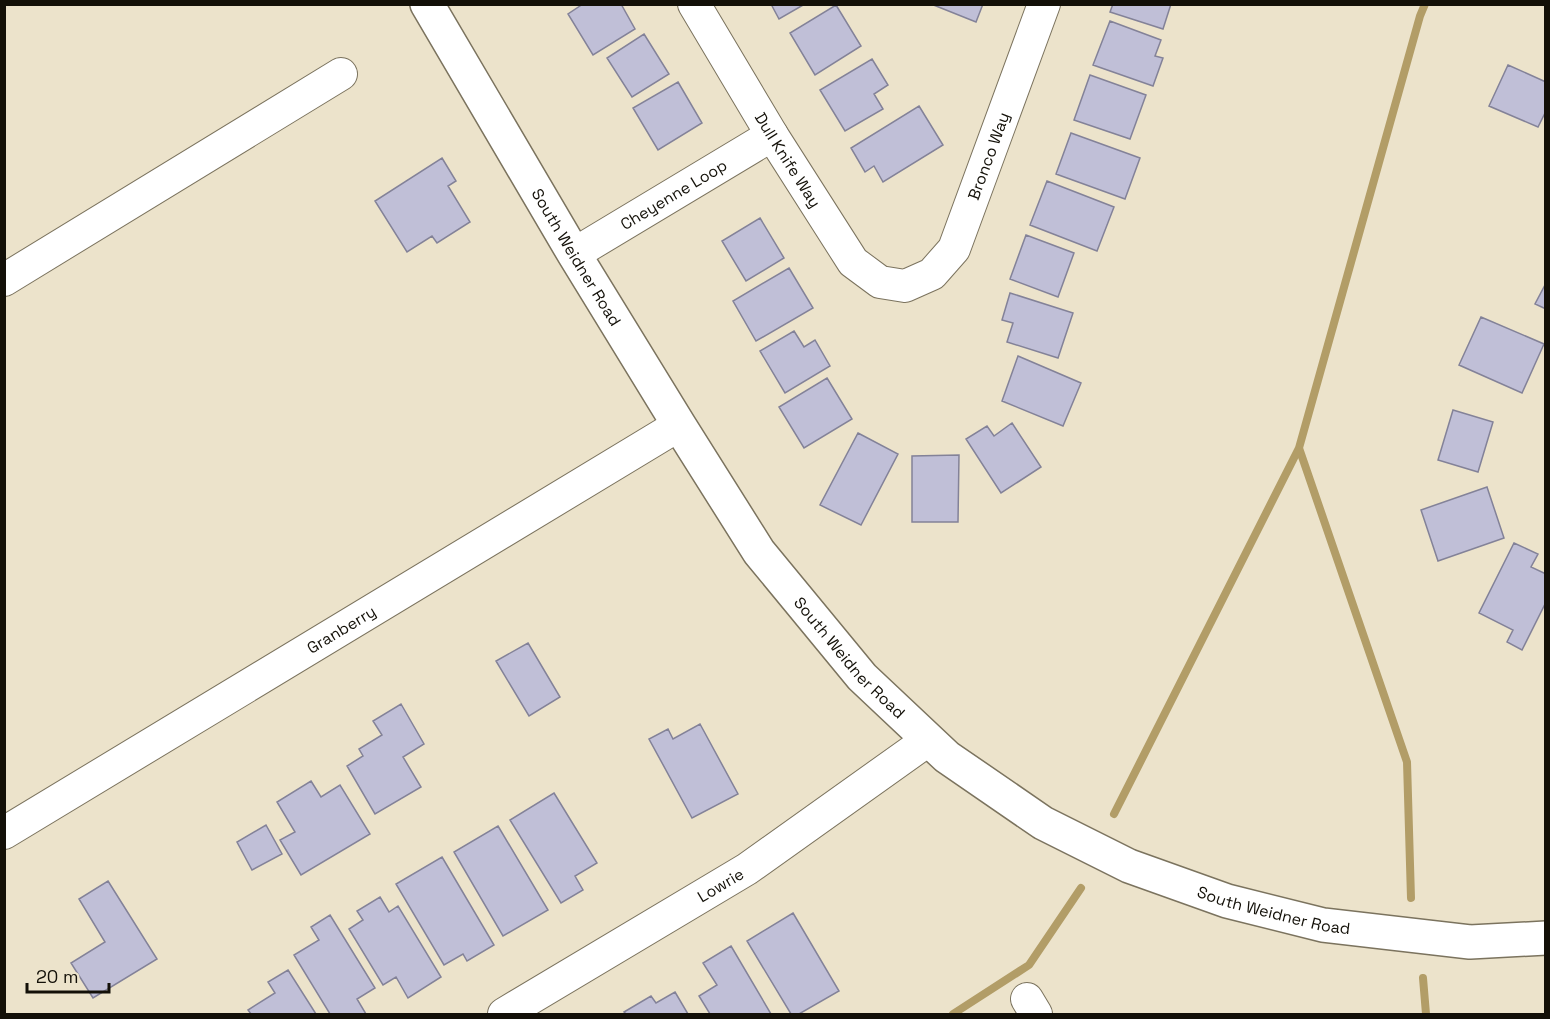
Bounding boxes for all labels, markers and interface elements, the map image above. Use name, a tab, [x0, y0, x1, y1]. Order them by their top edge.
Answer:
street label: Dull Knife Way	[750, 109, 826, 212]
street label: Bronco Way	[963, 109, 1014, 203]
street label: Cheyenne Loop	[616, 155, 731, 235]
street label: South Weidner Road	[527, 185, 626, 330]
street label: South Weidner Road	[789, 593, 909, 723]
street label: Granberry	[303, 601, 380, 659]
street label: Lowrie	[694, 863, 748, 907]
street label: South Weidner Road	[1194, 881, 1351, 939]
scale bar	[27, 956, 110, 994]
text: 20 m	[36, 965, 79, 988]

